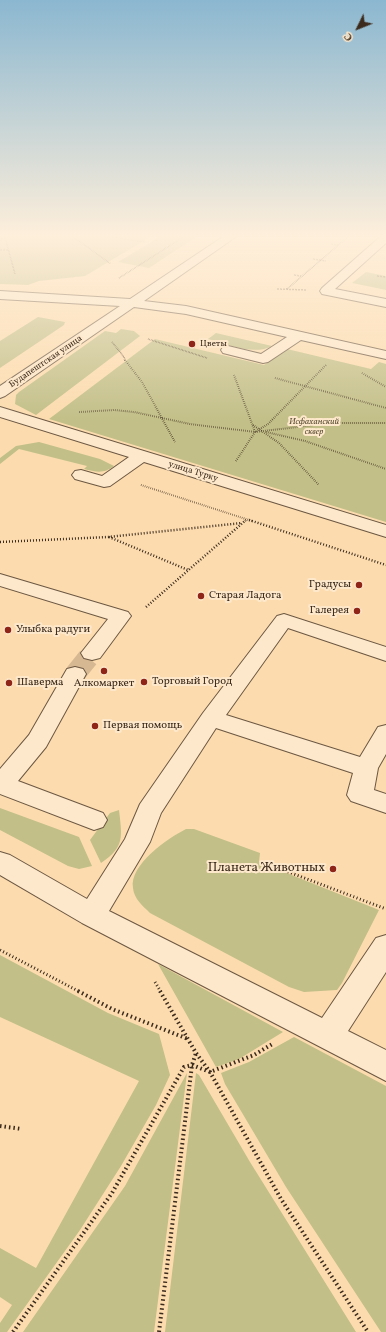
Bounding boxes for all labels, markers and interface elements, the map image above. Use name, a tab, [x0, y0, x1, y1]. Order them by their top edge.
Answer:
north arrow	[338, 8, 378, 48]
text: С	[341, 29, 357, 44]
street label: Будапештская улица	[7, 333, 85, 391]
marker: Цветы	[187, 339, 197, 349]
place label: Цветы	[200, 339, 227, 349]
park label: Исфаханский сквер	[289, 417, 339, 438]
street label: улица Турку	[167, 459, 219, 485]
place label: Градусы	[309, 578, 351, 592]
marker: Градусы	[354, 580, 364, 590]
place label: Старая Ладога	[209, 589, 281, 603]
marker: Старая Ладога	[196, 591, 206, 601]
place label: Галерея	[310, 604, 349, 618]
marker: Галерея	[352, 606, 362, 616]
place label: Улыбка радуги	[16, 623, 90, 637]
marker: Улыбка радуги	[3, 625, 13, 635]
marker: Алкомаркет	[99, 666, 109, 676]
place label: Торговый Город	[152, 675, 232, 689]
place label: Шаверма	[17, 676, 64, 690]
place label: Алкомаркет	[74, 677, 134, 691]
marker: Торговый Город	[139, 677, 149, 687]
marker: Шаверма	[4, 678, 14, 688]
place label: Первая помощь	[103, 719, 182, 733]
marker: Первая помощь	[90, 721, 100, 731]
place label: Планета Животных	[208, 861, 325, 877]
marker: Планета Животных	[328, 864, 338, 874]

